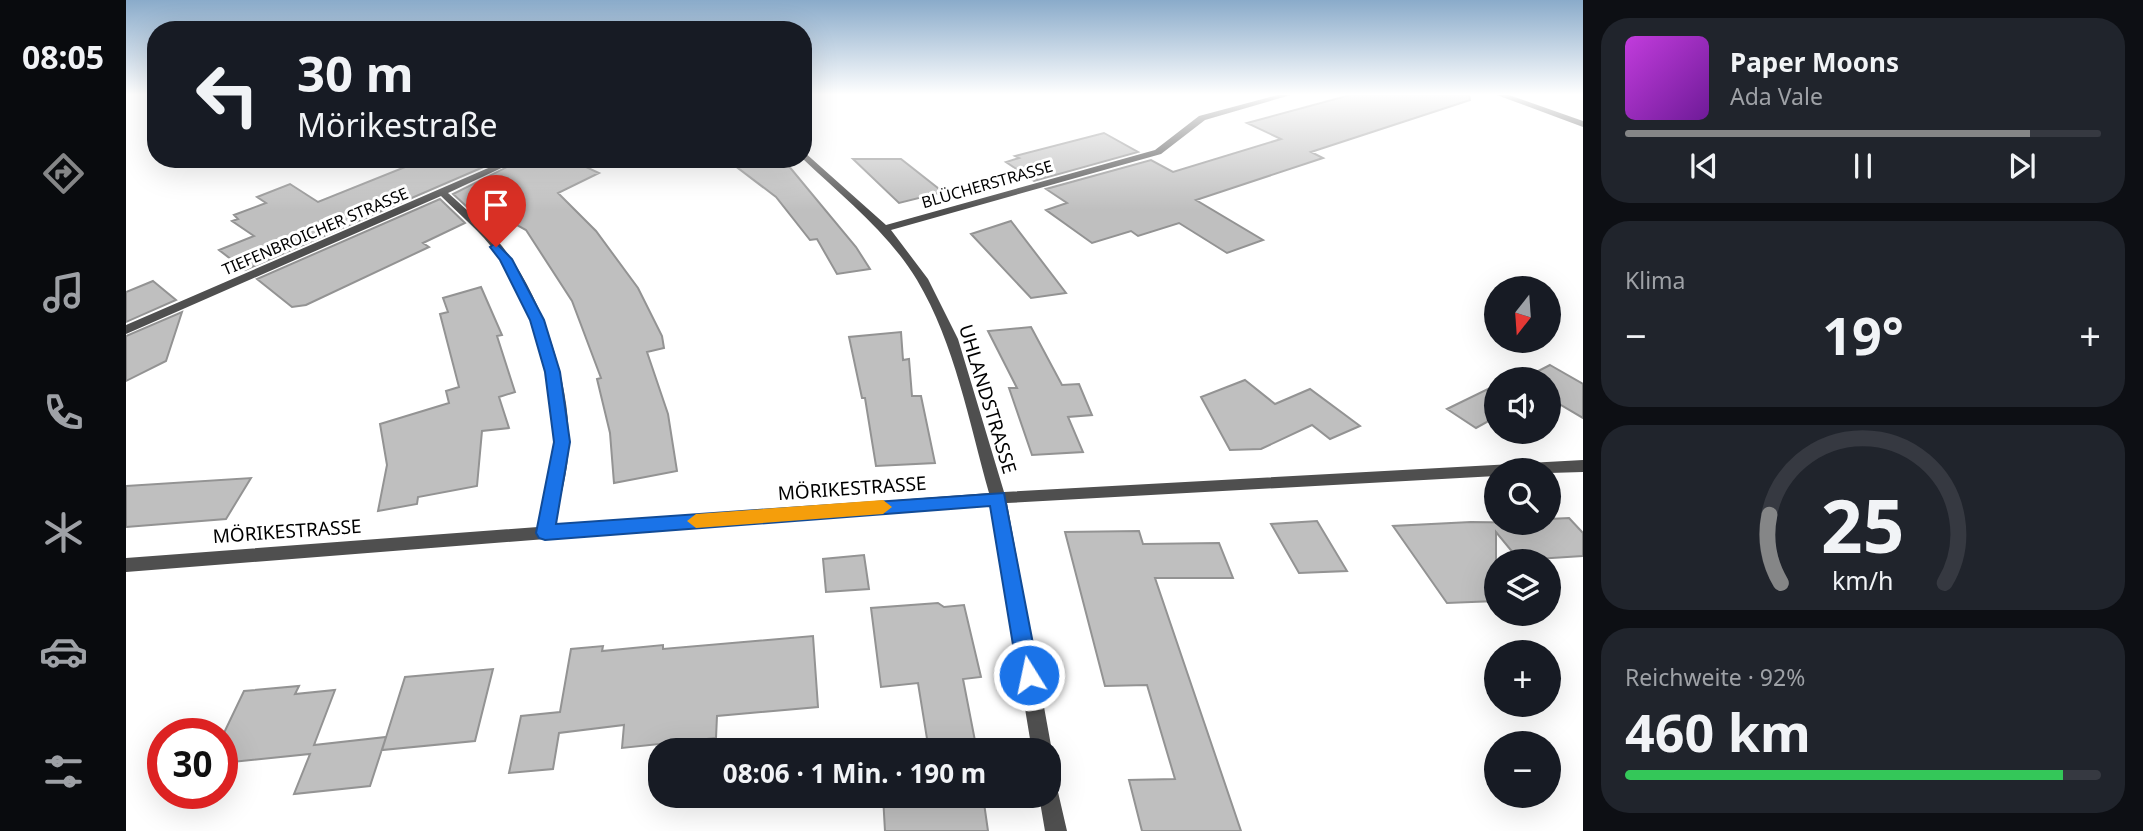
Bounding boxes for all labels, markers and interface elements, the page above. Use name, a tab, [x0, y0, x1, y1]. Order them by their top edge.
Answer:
text: 08:05	[22, 35, 104, 78]
text: 30 m	[297, 40, 414, 106]
text: Paper Moons	[1730, 44, 1899, 80]
icon: left	[182, 49, 273, 140]
text: Ada Vale	[1730, 80, 1823, 112]
text: Mörikestraße	[297, 103, 498, 146]
icon: previous	[1685, 147, 1723, 185]
icon: pause	[1844, 147, 1882, 185]
icon: next	[2003, 147, 2041, 185]
icon: directions	[39, 149, 88, 198]
street label: BLÜCHERSTRASSE	[919, 155, 1055, 213]
pin	[466, 175, 526, 247]
street label: TIEFENBROICHER STRASSE	[219, 182, 411, 280]
icon: arrive	[477, 186, 515, 224]
text: Klima	[1625, 264, 1686, 296]
icon: music	[39, 268, 88, 317]
north arrow	[1484, 276, 1561, 354]
map controls	[1484, 276, 1561, 808]
text: 19°	[1822, 299, 1904, 370]
text: −	[1625, 309, 1647, 361]
text: +	[2079, 309, 2101, 361]
street label: UHLANDSTRASSE	[953, 321, 1023, 477]
button: sound	[1484, 367, 1561, 444]
icon: phone	[39, 388, 88, 437]
button: search	[1484, 458, 1561, 535]
street label: MÖRIKESTRASSE	[777, 470, 927, 506]
text: 25	[1821, 476, 1905, 575]
icon: climate	[39, 508, 88, 557]
street label: MÖRIKESTRASSE	[212, 513, 362, 549]
button: layers	[1484, 549, 1561, 626]
text: km/h	[1832, 563, 1894, 597]
icon: car	[39, 627, 88, 676]
position arrow	[992, 638, 1066, 712]
button: +	[1484, 640, 1561, 717]
text: Reichweite · 92%	[1625, 661, 1805, 693]
text: 460 km	[1625, 696, 1811, 767]
speed limit sign: 30	[147, 718, 238, 809]
button: −	[1484, 731, 1561, 808]
icon: filters	[39, 747, 88, 796]
text: 08:06 · 1 Min. · 190 m	[723, 755, 986, 791]

